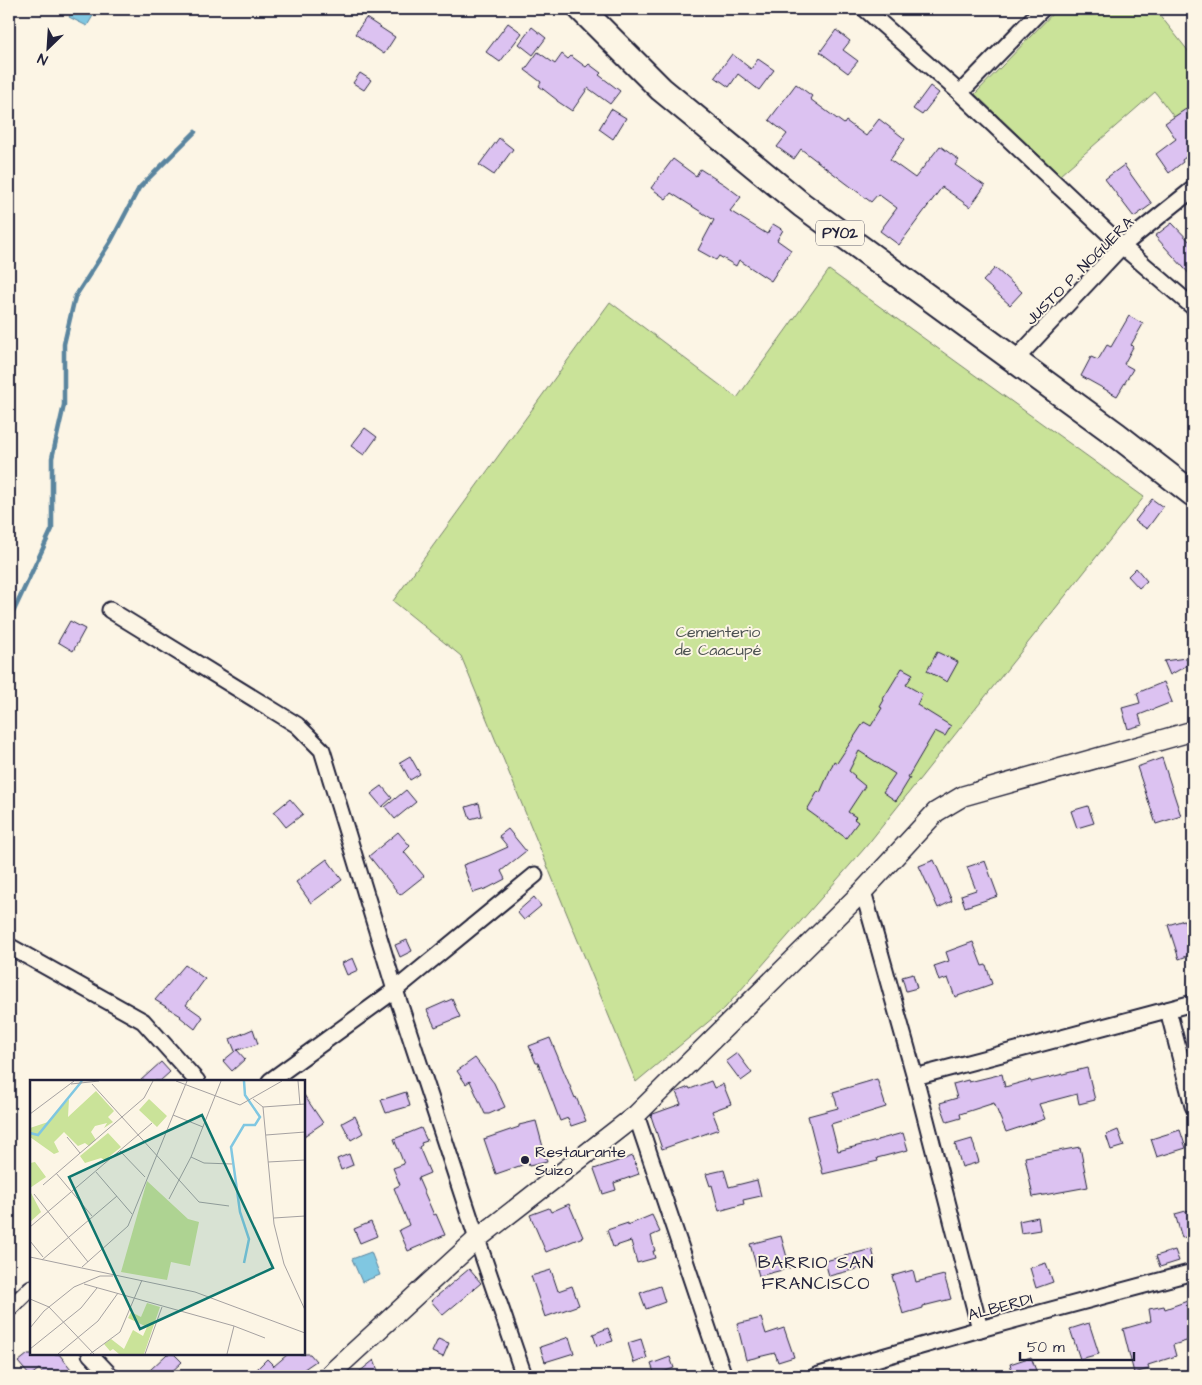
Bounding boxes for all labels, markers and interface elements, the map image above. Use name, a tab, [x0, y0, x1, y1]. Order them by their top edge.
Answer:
north arrow	[22, 22, 72, 72]
text: N	[35, 48, 51, 70]
street label: JUSTO P. NOGUERA	[1020, 211, 1139, 330]
road number: PY02	[816, 220, 864, 246]
park label: Cementerio de Caacupé	[675, 621, 762, 661]
inset map	[30, 1080, 305, 1355]
place label: Restaurante Suizo	[535, 1141, 626, 1181]
marker: Restaurante Suizo	[519, 1154, 531, 1166]
district label: BARRIO SAN FRANCISCO	[758, 1250, 874, 1296]
street label: ALBERDI	[965, 1288, 1035, 1326]
scale bar	[1020, 1330, 1133, 1362]
text: 50 m	[1027, 1337, 1065, 1358]

